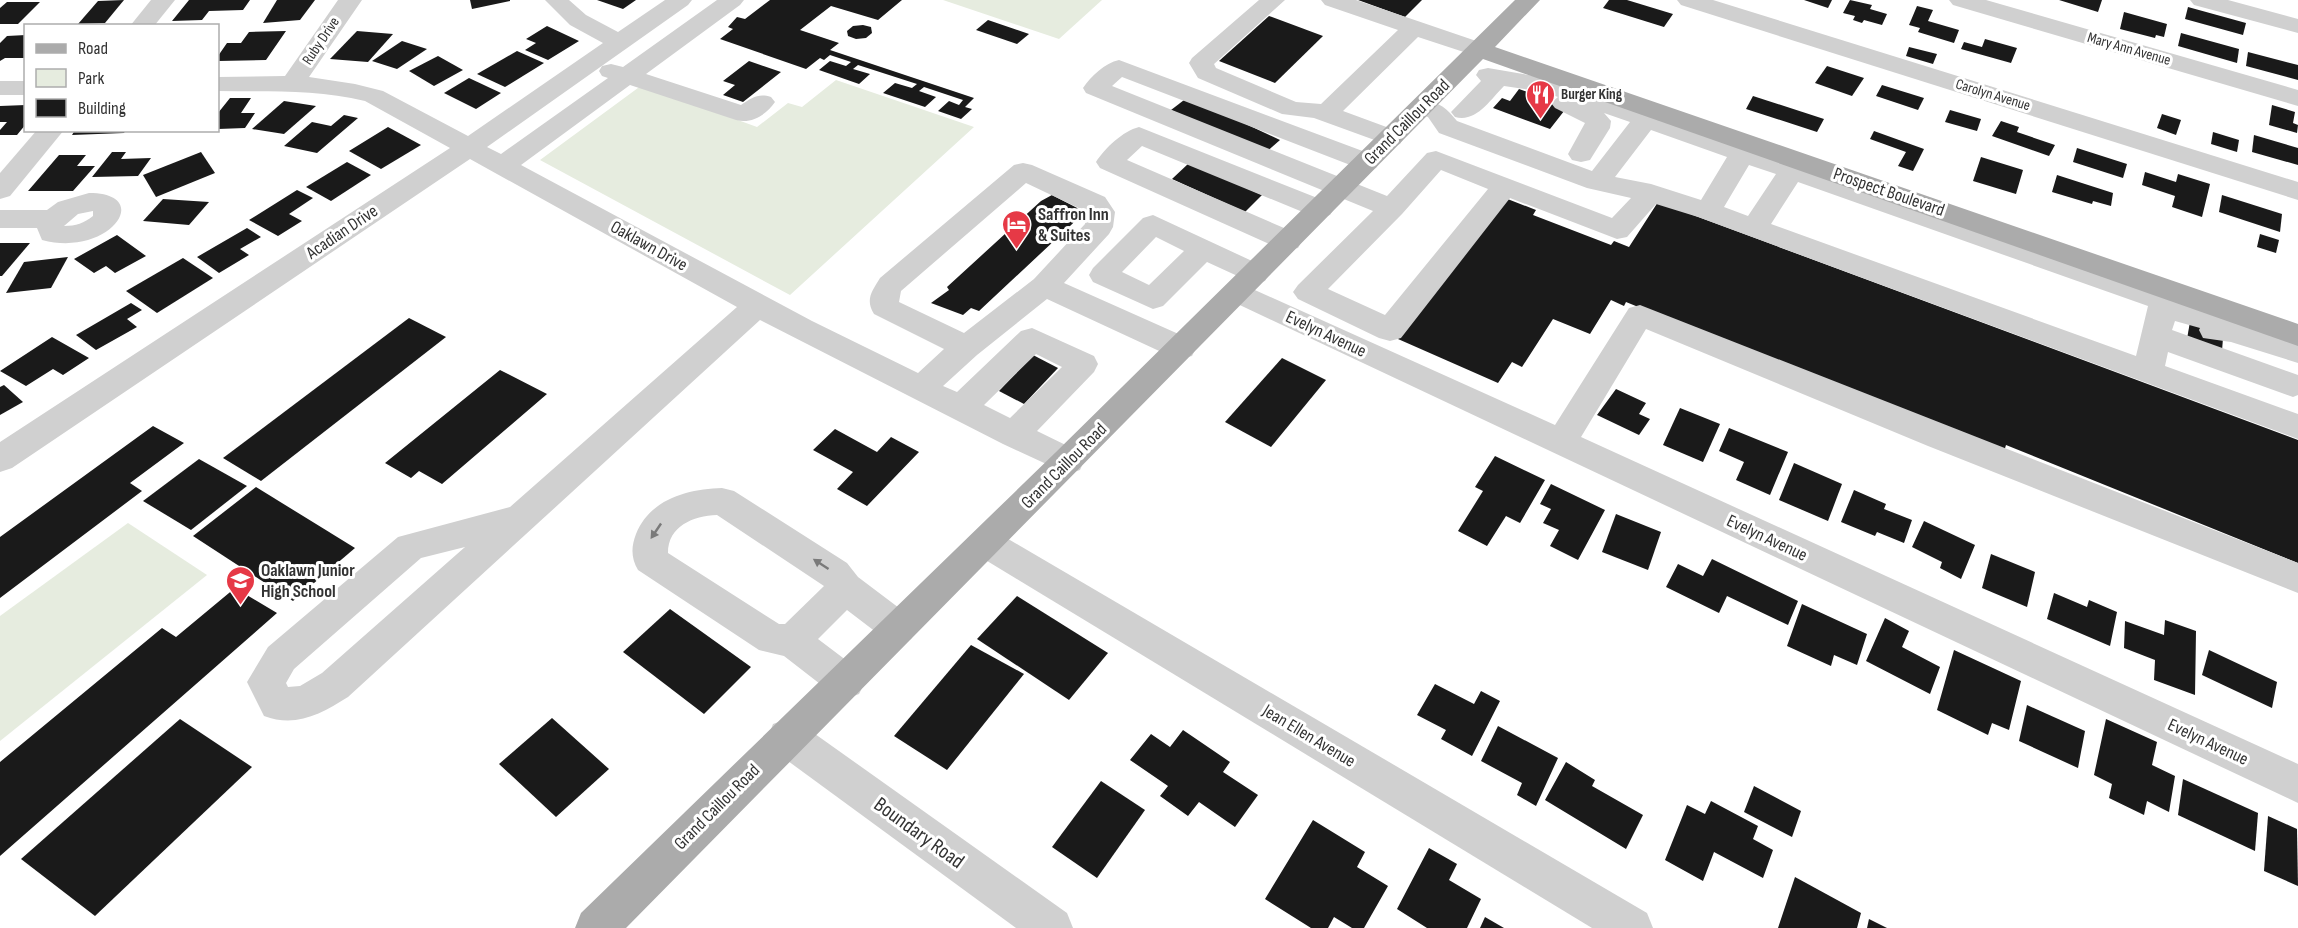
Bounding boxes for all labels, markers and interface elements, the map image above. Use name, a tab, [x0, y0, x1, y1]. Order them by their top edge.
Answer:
street label: Ruby Drive	[298, 13, 344, 69]
legend	[24, 24, 219, 132]
street label: Mary Ann Avenue	[2085, 28, 2173, 70]
text: Road	[78, 38, 108, 59]
text: Park	[78, 68, 104, 89]
street label: Grand Caillou Road	[1360, 75, 1454, 169]
street label: Carolyn Avenue	[1953, 75, 2033, 115]
restaurant icon: Burger King	[1524, 78, 1556, 120]
place label: Burger King	[1561, 85, 1623, 104]
text: Building	[78, 98, 126, 119]
street label: Prospect Boulevard	[1831, 163, 1947, 221]
street label: Acadian Drive	[301, 200, 382, 264]
place label: Saffron Inn & Suites	[1038, 204, 1109, 246]
hotel icon: Saffron Inn & Suites	[1001, 208, 1033, 250]
street label: Oaklawn Drive	[607, 216, 691, 276]
street label: Evelyn Avenue	[1282, 306, 1370, 362]
street label: Grand Caillou Road	[1017, 419, 1111, 513]
street label: Evelyn Avenue	[1723, 510, 1811, 566]
one-way arrow	[650, 523, 661, 540]
one-way arrow	[813, 559, 829, 570]
place label: Oaklawn Junior High School	[261, 560, 355, 602]
school or university icon: Oaklawn Junior High School	[224, 564, 256, 606]
street label: Jean Ellen Avenue	[1258, 700, 1359, 772]
street label: Evelyn Avenue	[2164, 714, 2252, 770]
street label: Grand Caillou Road	[670, 760, 764, 854]
street label: Boundary Road	[869, 792, 969, 874]

